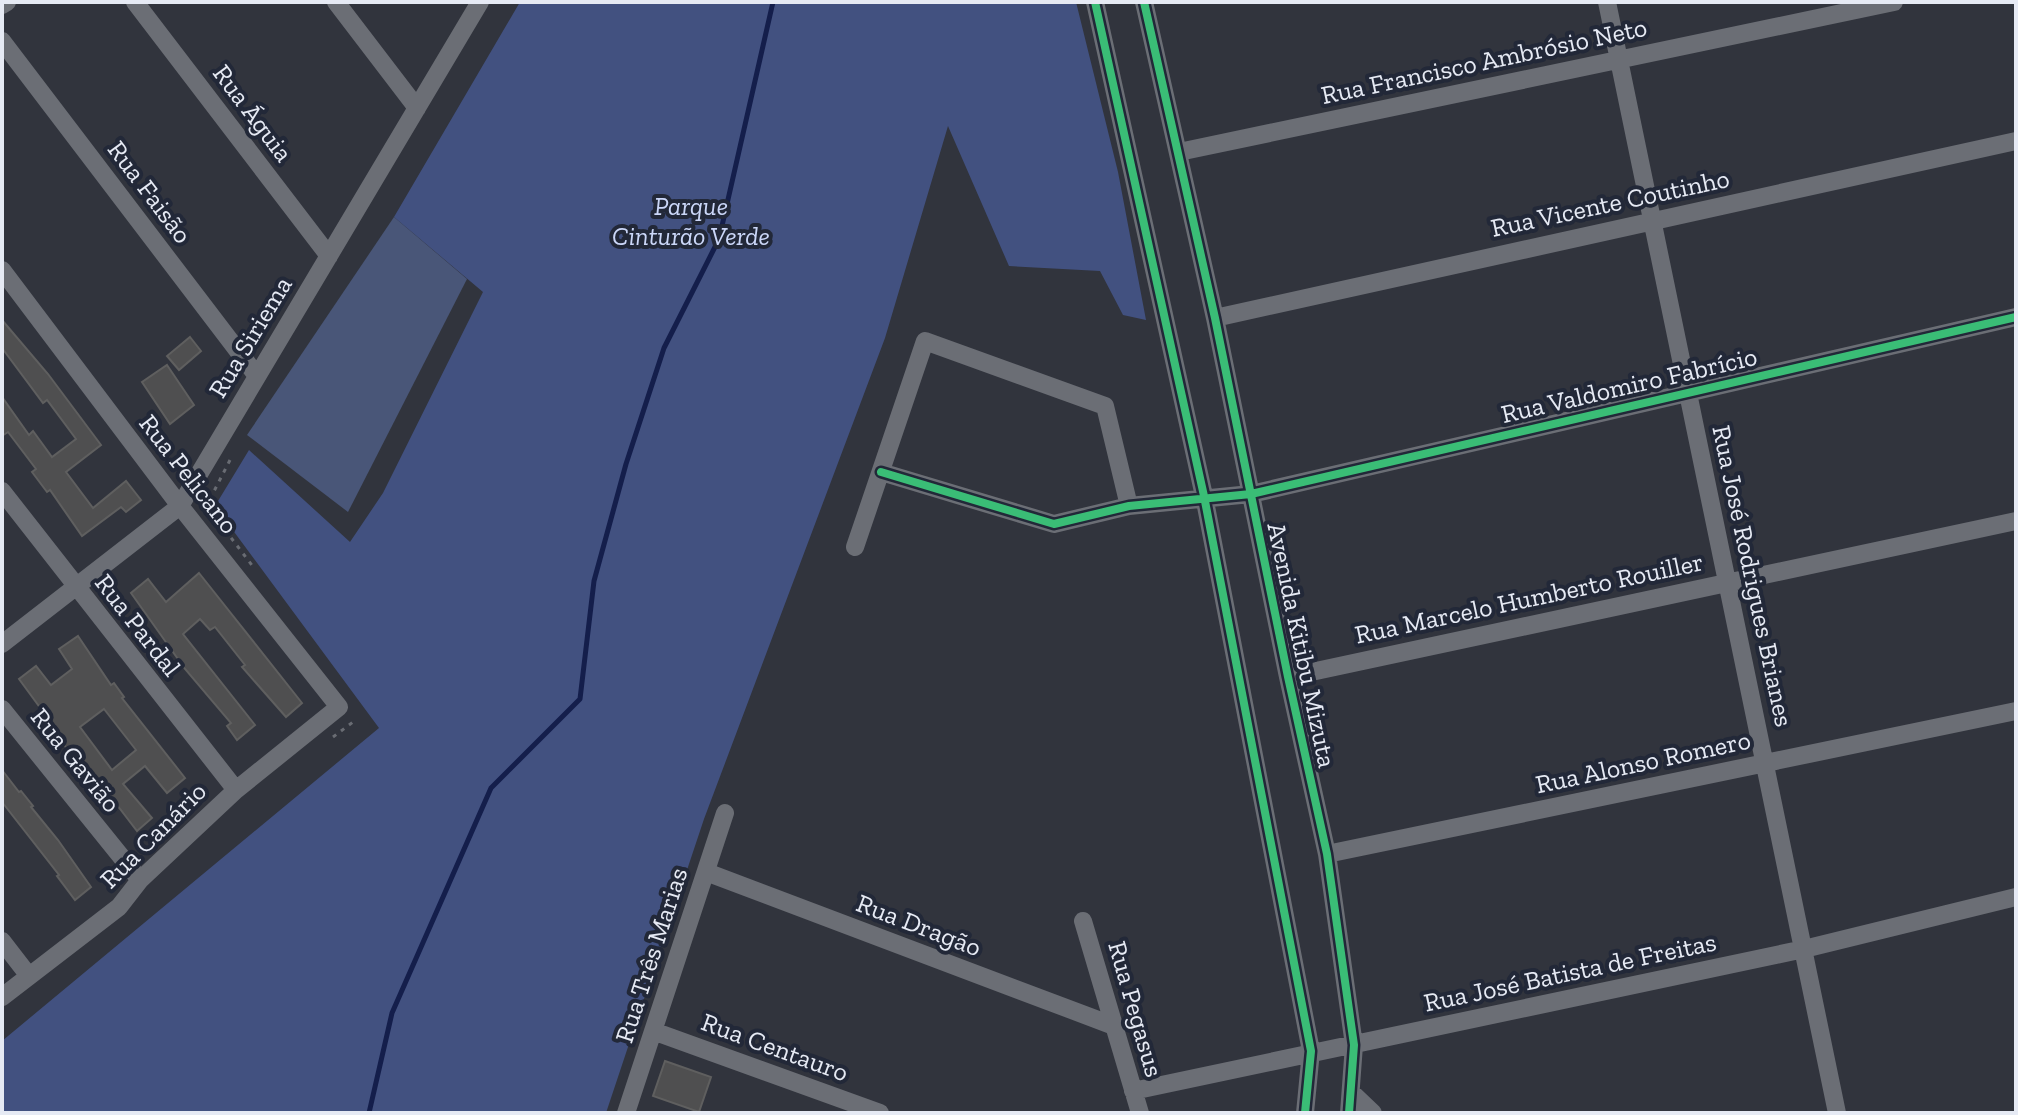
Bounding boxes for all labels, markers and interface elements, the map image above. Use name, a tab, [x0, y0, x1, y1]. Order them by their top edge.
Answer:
street label: Rua Francisco Ambrósio Neto	[1318, 11, 1650, 111]
street label: Rua Águia	[206, 58, 300, 168]
street label: Rua Faisão	[101, 134, 199, 250]
street label: Rua Vicente Coutinho	[1488, 162, 1732, 244]
park label: Parque Cinturão Verde	[612, 190, 770, 252]
street label: Rua Siriema	[201, 270, 299, 403]
street label: Rua Valdomiro Fabrício	[1498, 340, 1760, 430]
street label: Rua Pelicano	[132, 408, 246, 540]
street label: Rua José Rodrigues Brianes	[1705, 422, 1801, 730]
street label: Avenida Kitibu Mizuta	[1260, 519, 1344, 771]
street label: Rua Marcelo Humberto Rouiller	[1352, 545, 1706, 651]
street label: Rua Pardal	[88, 567, 188, 683]
street label: Rua Gavião	[24, 701, 128, 819]
street label: Rua Alonso Romero	[1533, 724, 1753, 800]
street label: Rua Canário	[93, 775, 213, 895]
street label: Rua Três Marias	[608, 863, 694, 1047]
street label: Rua Dragão	[852, 887, 986, 963]
street label: Rua José Batista de Freitas	[1421, 925, 1719, 1019]
street label: Rua Pegasus	[1101, 937, 1171, 1081]
street label: Rua Centauro	[697, 1006, 853, 1088]

